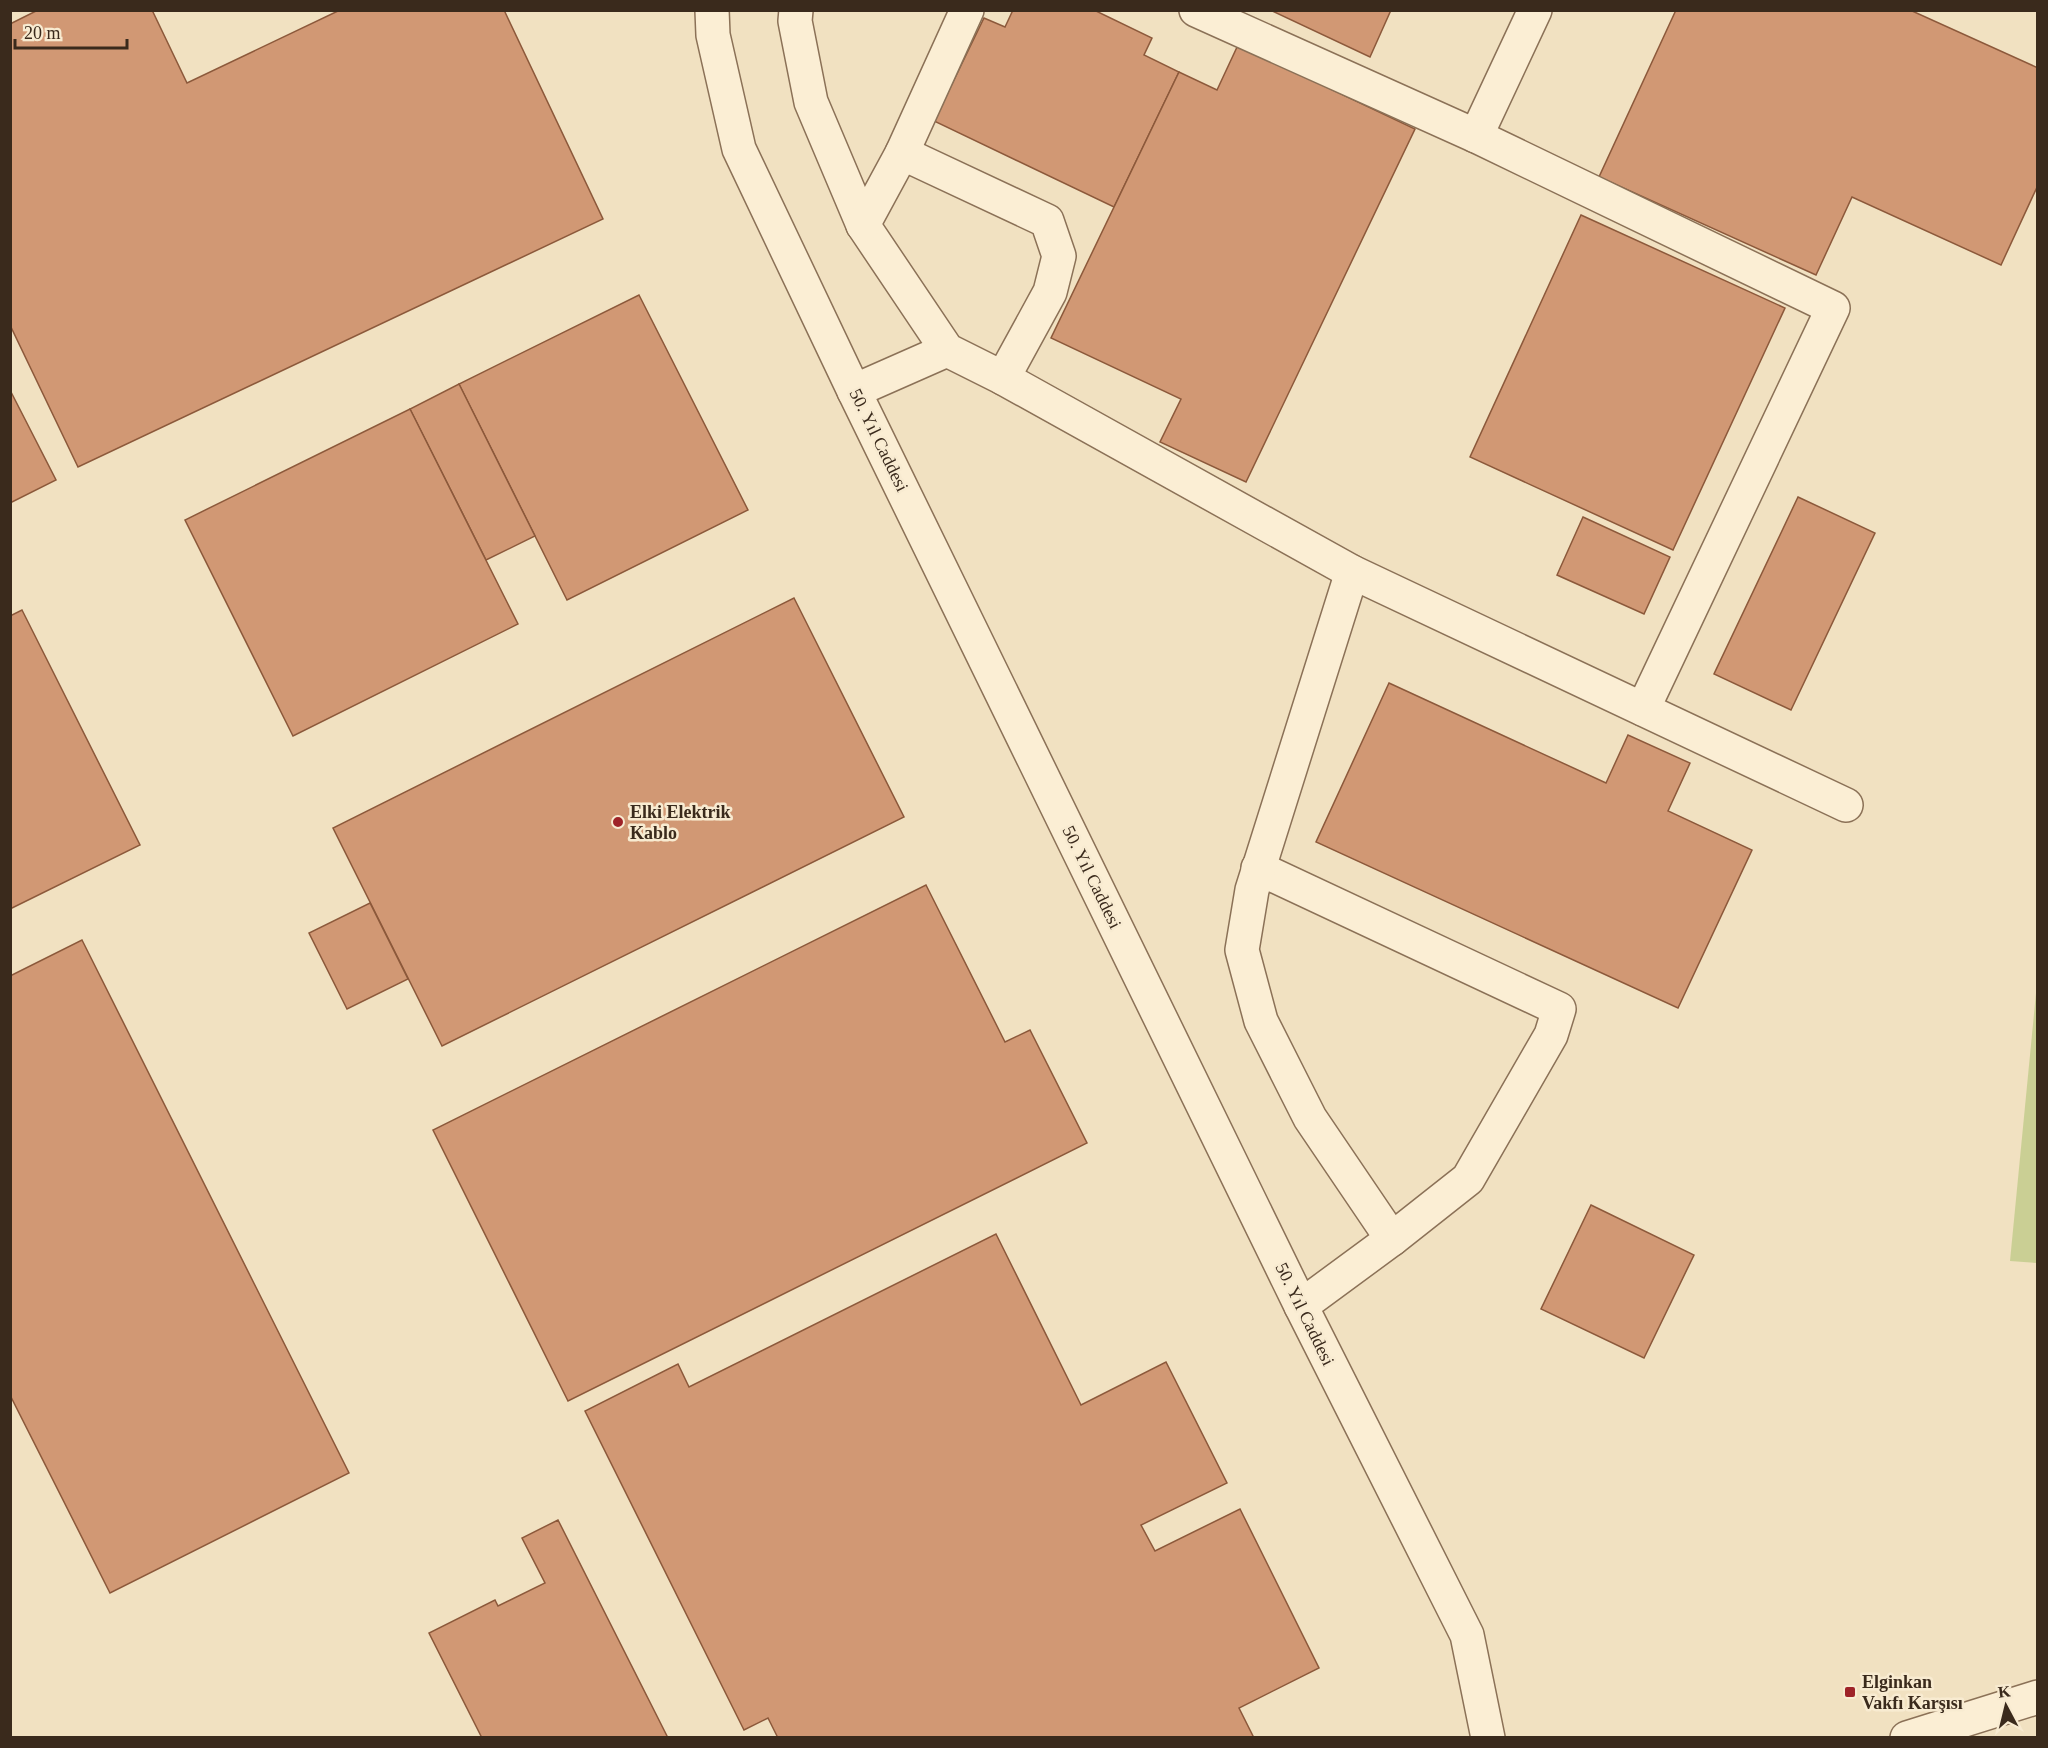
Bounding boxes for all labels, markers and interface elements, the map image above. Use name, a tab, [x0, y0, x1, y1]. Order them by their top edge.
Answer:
scale bar	[15, 12, 128, 50]
text: 20 m	[24, 23, 61, 43]
street label: 50. Yıl Caddesi	[846, 385, 912, 495]
place label: Elki Elektrik Kablo	[630, 802, 731, 843]
marker: Elki Elektrik Kablo	[611, 815, 625, 829]
street label: 50. Yıl Caddesi	[1059, 822, 1125, 932]
street label: 50. Yıl Caddesi	[1272, 1259, 1338, 1369]
place label: Elginkan Vakfı Karşısı	[1862, 1672, 1963, 1713]
north arrow	[1976, 1676, 2036, 1736]
text: K	[1997, 1682, 2012, 1701]
marker: Elginkan Vakfı Karşısı	[1843, 1685, 1857, 1699]

